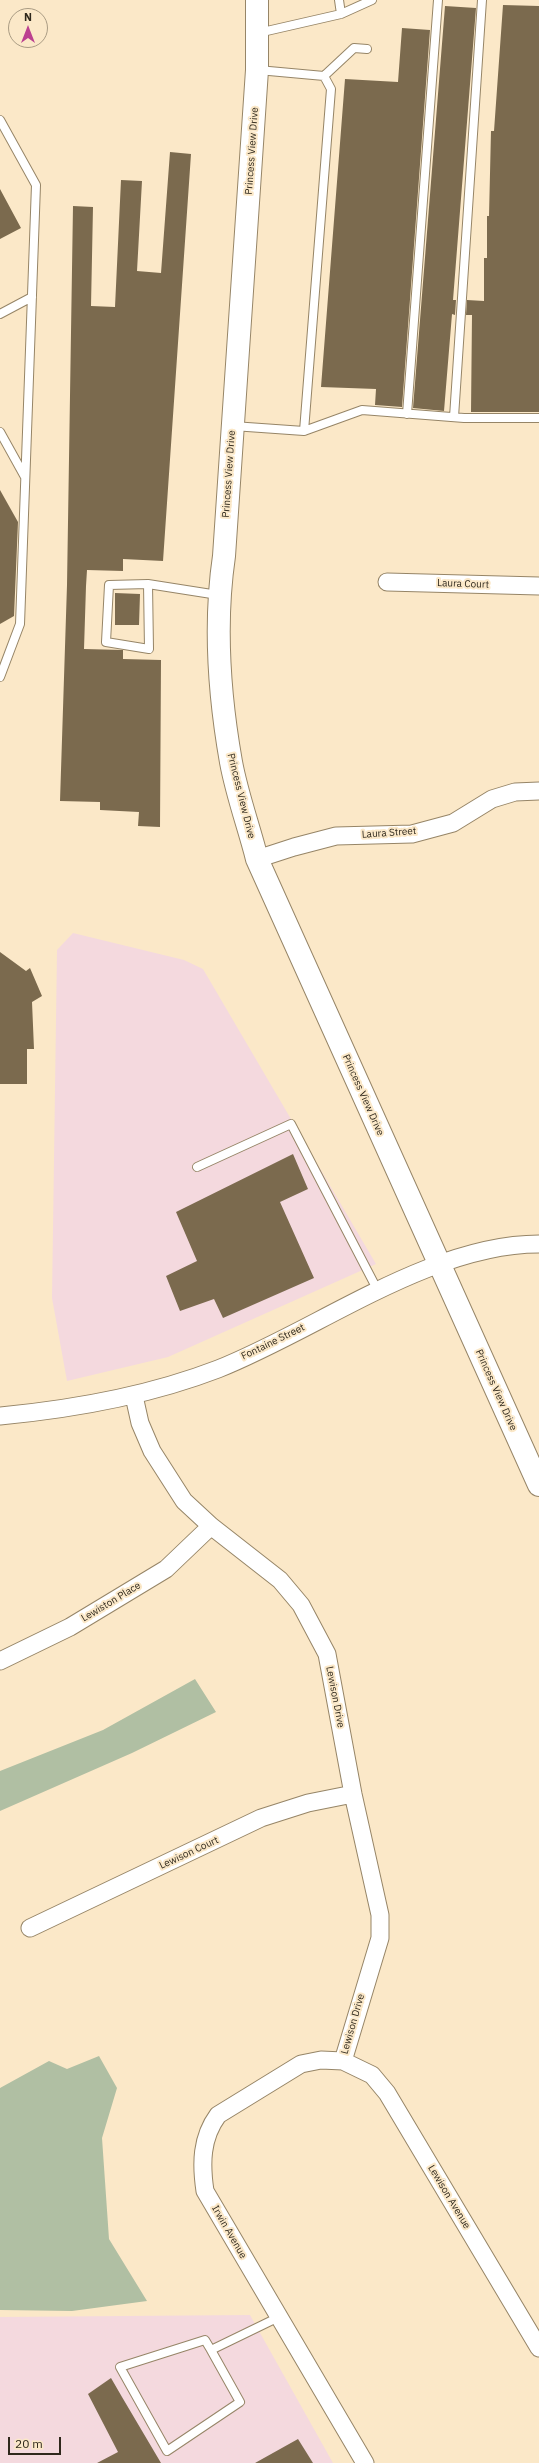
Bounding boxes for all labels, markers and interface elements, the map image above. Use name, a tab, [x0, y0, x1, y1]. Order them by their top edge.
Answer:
north arrow	[8, 8, 48, 48]
text: N	[24, 10, 32, 24]
street label: Princess View Drive	[243, 107, 261, 195]
street label: Princess View Drive	[220, 430, 238, 518]
street label: Laura Court	[437, 577, 489, 591]
street label: Princess View Drive	[225, 752, 257, 840]
street label: Laura Street	[361, 825, 417, 841]
street label: Princess View Drive	[340, 1053, 386, 1137]
street label: Fontaine Street	[239, 1321, 307, 1363]
street label: Princess View Drive	[473, 1348, 519, 1432]
street label: Lewiston Place	[79, 1580, 143, 1624]
street label: Lewison Drive	[323, 1665, 347, 1729]
street label: Lewison Court	[158, 1834, 220, 1872]
street label: Lewison Drive	[339, 1992, 367, 2056]
street label: Lewison Avenue	[425, 2163, 473, 2231]
street label: Irwin Avenue	[209, 2203, 249, 2261]
scale bar	[10, 2429, 63, 2455]
text: 20 m	[15, 2436, 43, 2451]

